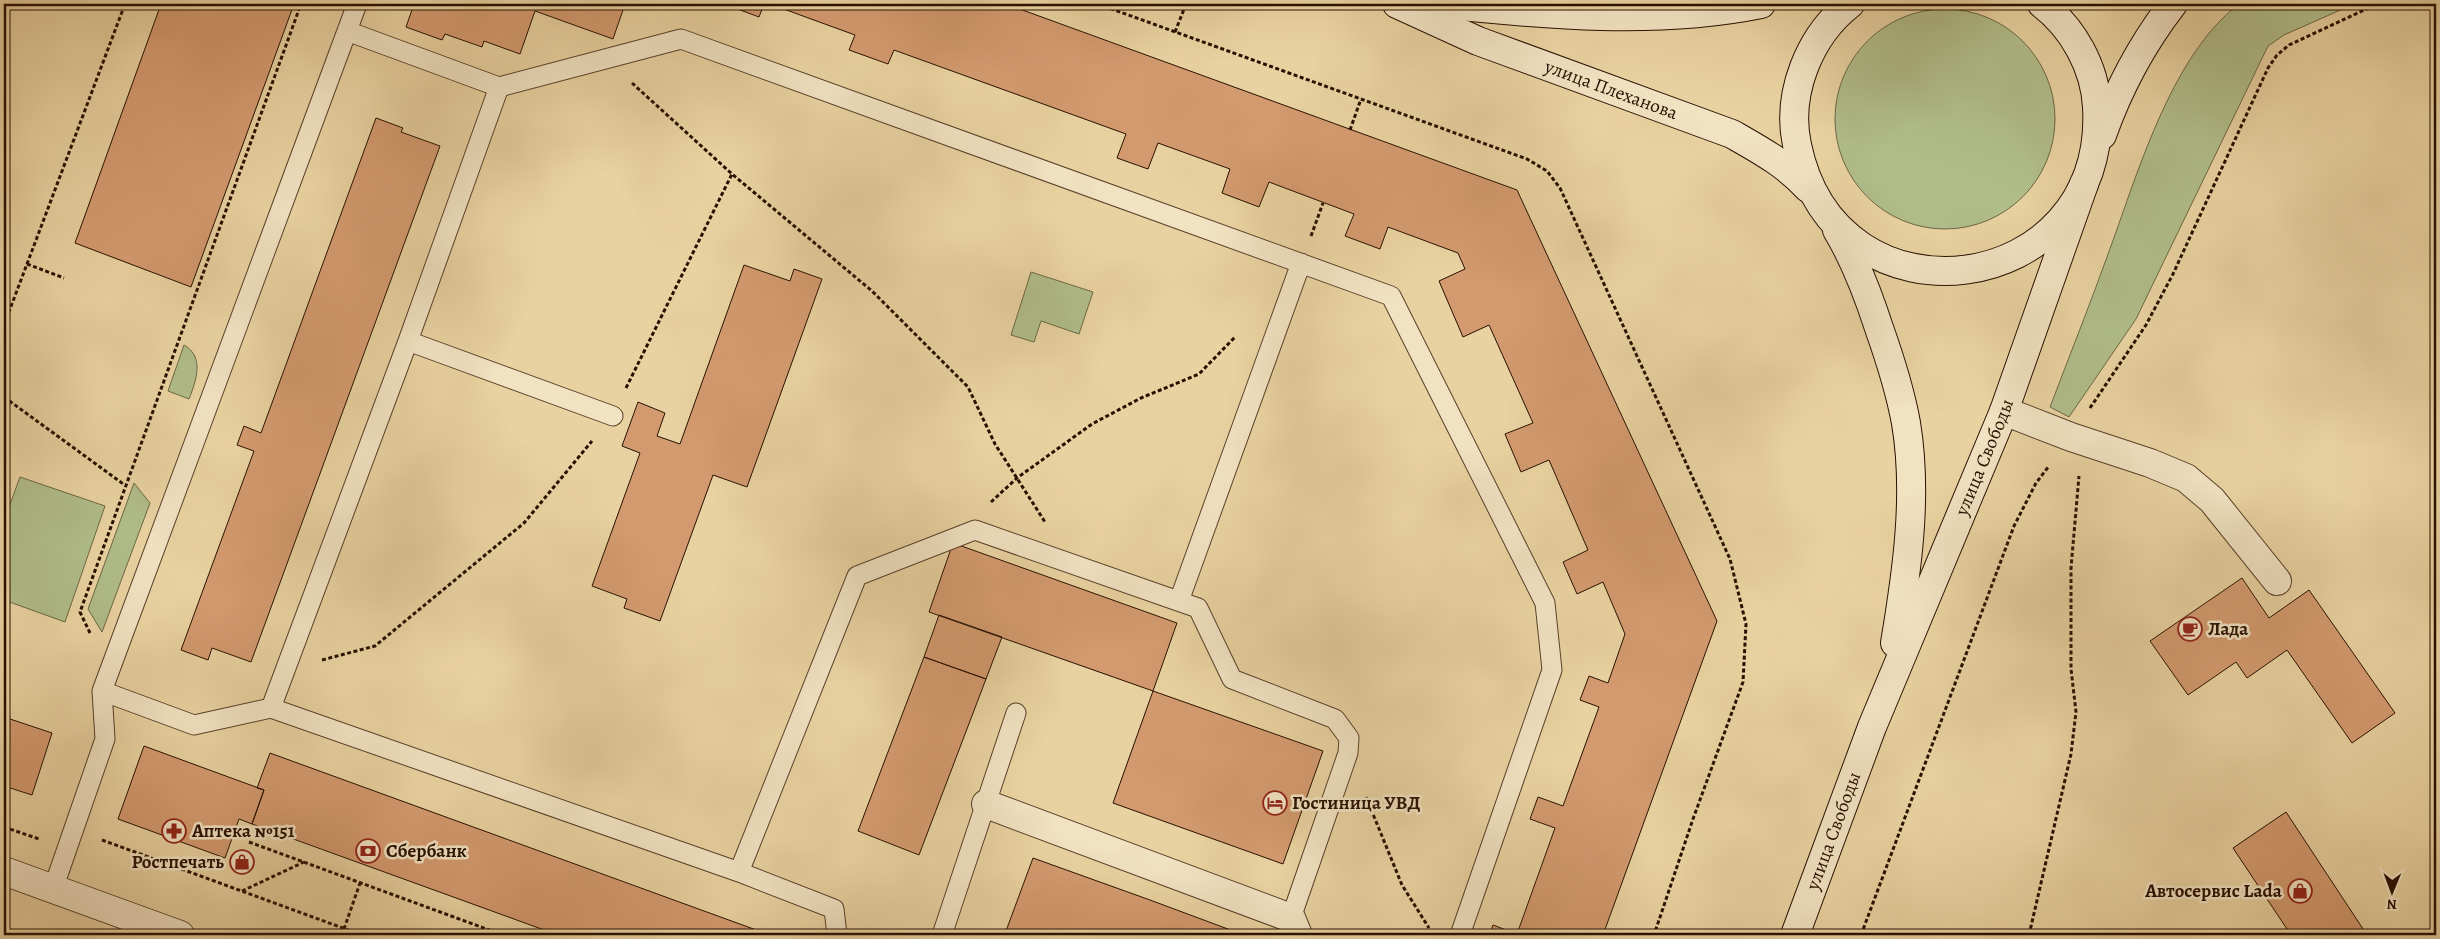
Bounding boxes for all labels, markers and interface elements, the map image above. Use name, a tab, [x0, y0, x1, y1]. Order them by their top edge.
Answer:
street label: улица Плеханова	[1540, 53, 1682, 126]
street label: улица Свободы	[1948, 396, 2020, 521]
cafe icon: Лада	[2177, 616, 2203, 642]
place label: Лада	[2208, 616, 2249, 642]
street label: улица Свободы	[1799, 768, 1867, 895]
hotel icon: Гостиница УВД	[1262, 790, 1288, 816]
place label: Гостиница УВД	[1292, 790, 1420, 816]
pharmacy icon: Аптека №151	[161, 818, 187, 844]
place label: Аптека №151	[191, 818, 295, 844]
bank icon: Сбербанк	[355, 838, 381, 864]
place label: Сбербанк	[386, 838, 467, 864]
place label: Ростпечать	[132, 849, 224, 875]
shop icon: Ростпечать	[229, 849, 255, 875]
north arrow	[2368, 866, 2418, 916]
place label: Автосервис Lada	[2144, 878, 2283, 904]
shop icon: Автосервис Lada	[2287, 878, 2313, 904]
text: N	[2387, 895, 2397, 914]

